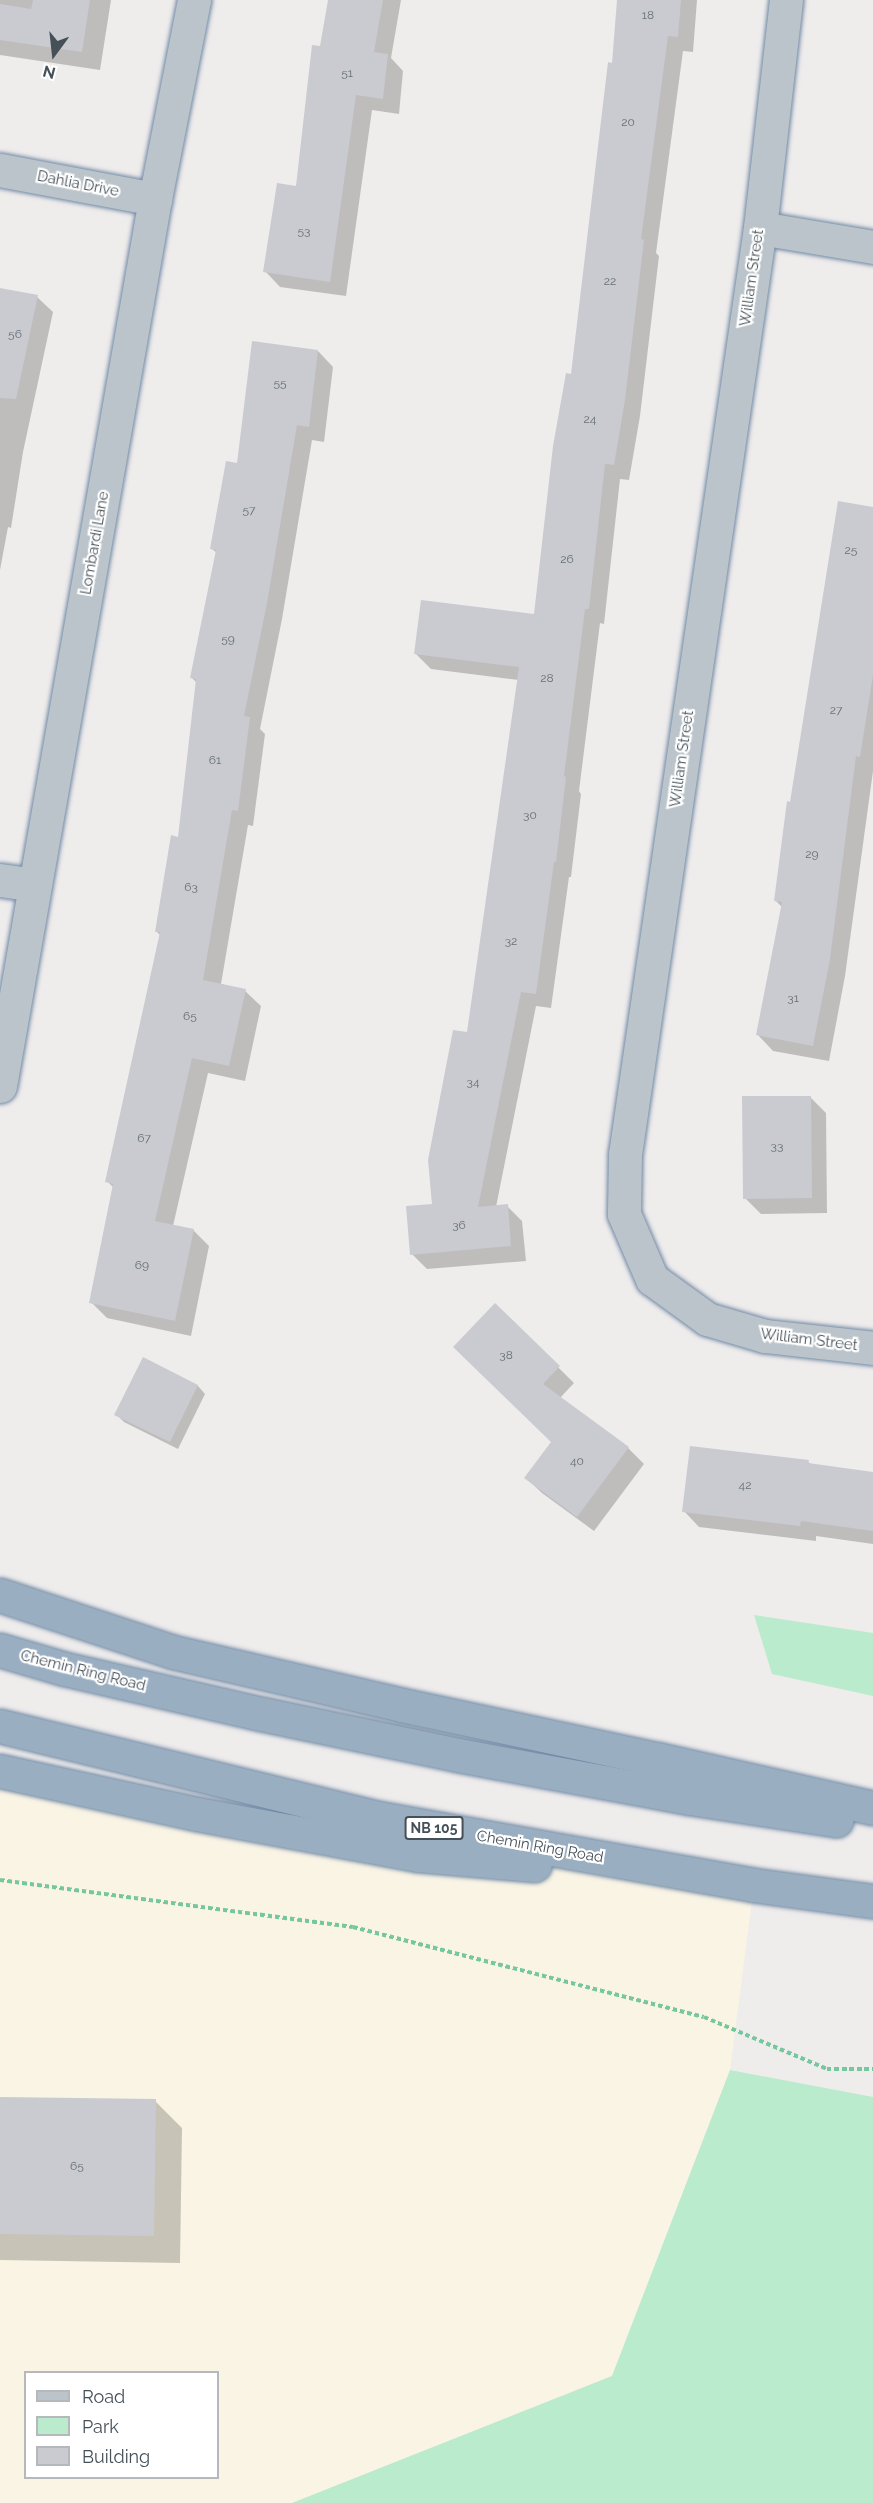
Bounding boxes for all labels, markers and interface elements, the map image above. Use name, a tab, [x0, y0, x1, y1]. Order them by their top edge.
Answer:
house number: 18	[642, 9, 654, 23]
north arrow	[24, 24, 84, 84]
text: N	[41, 61, 58, 83]
house number: 51	[341, 67, 353, 81]
house number: 20	[621, 116, 635, 130]
street label: Dahlia Drive	[36, 167, 120, 201]
house number: 53	[298, 225, 310, 239]
street label: William Street	[736, 228, 768, 328]
house number: 22	[604, 275, 616, 289]
house number: 56	[8, 328, 22, 342]
house number: 55	[273, 377, 287, 391]
house number: 24	[584, 413, 596, 427]
street label: Lombardi Lane	[77, 490, 113, 596]
house number: 57	[243, 504, 255, 518]
house number: 25	[845, 544, 857, 558]
house number: 26	[560, 553, 574, 567]
house number: 59	[221, 633, 235, 647]
house number: 28	[540, 672, 554, 686]
house number: 27	[830, 704, 842, 718]
street label: William Street	[666, 709, 698, 809]
house number: 61	[209, 754, 221, 768]
house number: 30	[523, 809, 537, 823]
house number: 29	[805, 848, 819, 862]
house number: 63	[184, 881, 198, 895]
house number: 32	[505, 935, 517, 949]
house number: 31	[787, 992, 799, 1006]
house number: 65	[183, 1010, 197, 1024]
house number: 34	[467, 1076, 479, 1090]
house number: 67	[137, 1132, 151, 1146]
house number: 33	[771, 1140, 783, 1154]
house number: 36	[452, 1219, 466, 1233]
house number: 69	[135, 1259, 149, 1273]
street label: William Street	[759, 1325, 859, 1355]
house number: 38	[499, 1349, 513, 1363]
house number: 40	[570, 1455, 584, 1469]
house number: 42	[739, 1479, 751, 1493]
street label: Chemin Ring Road	[19, 1647, 147, 1695]
road number: NB 105	[404, 1817, 464, 1839]
street label: Chemin Ring Road	[475, 1827, 605, 1867]
house number: 65	[70, 2160, 84, 2174]
legend	[24, 2371, 219, 2479]
text: Road	[82, 2386, 125, 2407]
text: Park	[82, 2416, 119, 2437]
text: Building	[82, 2446, 150, 2467]

